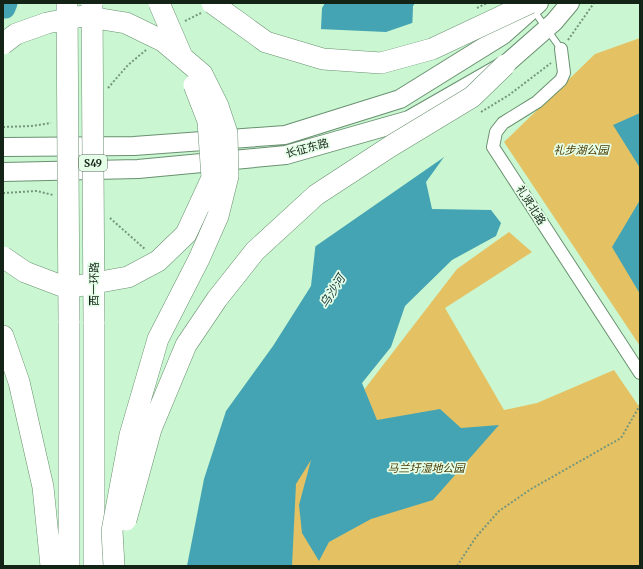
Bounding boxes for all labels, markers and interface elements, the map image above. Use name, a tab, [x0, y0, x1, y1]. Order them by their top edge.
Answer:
street label: 长征东路	[284, 136, 330, 160]
park label: 礼步湖公园	[554, 143, 610, 157]
road number: S49	[79, 155, 107, 171]
street label: 礼贤北路	[513, 183, 549, 227]
street label: 西一环路	[87, 262, 101, 306]
water label: 乌沙河	[316, 270, 349, 310]
park label: 马兰圩湿地公园	[388, 461, 466, 475]

